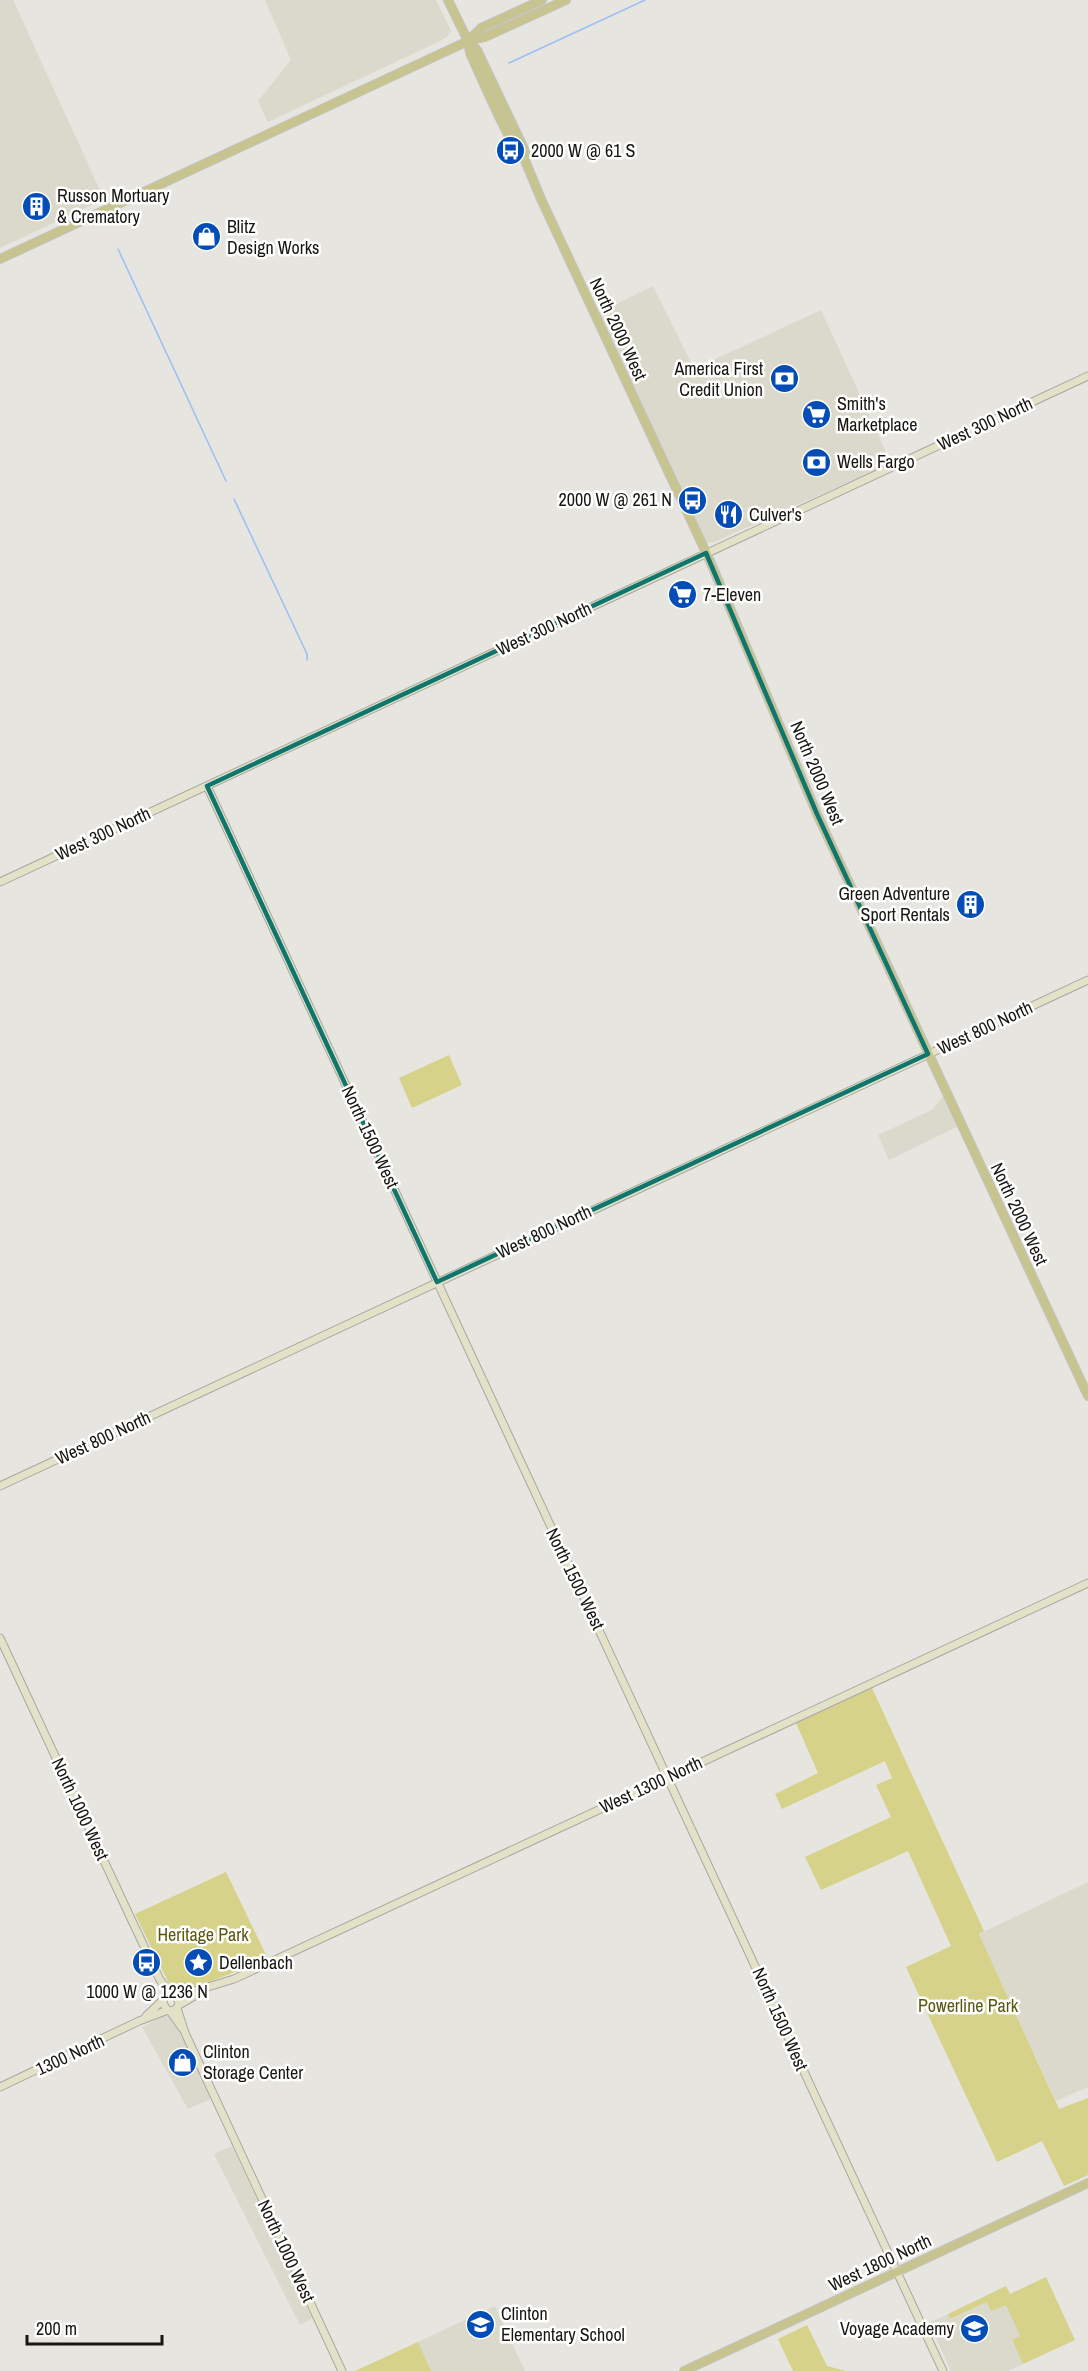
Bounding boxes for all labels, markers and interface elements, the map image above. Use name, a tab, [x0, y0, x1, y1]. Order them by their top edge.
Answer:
bus stop icon: 2000 W @ 61 S	[494, 135, 526, 167]
place label: 2000 W @ 61 S	[531, 138, 636, 163]
place label: Russon Mortuary & Crematory	[57, 183, 170, 229]
building icon: Russon Mortuary & Crematory	[20, 190, 52, 222]
place label: Blitz Design Works	[227, 214, 319, 260]
shop icon: Blitz Design Works	[190, 221, 222, 253]
street label: North 2000 West	[584, 273, 653, 384]
place label: America First Credit Union	[673, 356, 763, 402]
bank icon: America First Credit Union	[768, 363, 800, 395]
place label: Smith's Marketplace	[837, 391, 917, 437]
street label: West 300 North	[933, 391, 1036, 456]
supermarket icon: Smith's Marketplace	[800, 398, 832, 430]
bank icon: Wells Fargo	[800, 446, 832, 478]
place label: Wells Fargo	[837, 449, 915, 474]
bus stop icon: 2000 W @ 261 N	[677, 484, 709, 516]
place label: 2000 W @ 261 N	[559, 487, 672, 512]
restaurant icon: Culver's	[712, 499, 744, 531]
place label: Culver's	[749, 502, 802, 527]
supermarket icon: 7-Eleven	[666, 579, 698, 611]
place label: 7-Eleven	[703, 582, 761, 607]
street label: West 300 North	[492, 596, 595, 661]
street label: North 2000 West	[784, 717, 851, 829]
street label: West 300 North	[51, 801, 154, 866]
place label: Green Adventure Sport Rentals	[838, 881, 950, 927]
building icon: Green Adventure Sport Rentals	[955, 888, 987, 920]
street label: West 800 North	[933, 995, 1036, 1060]
street label: North 1500 West	[336, 1081, 405, 1192]
street label: North 2000 West	[985, 1158, 1054, 1269]
street label: West 800 North	[492, 1199, 595, 1264]
street label: West 800 North	[51, 1405, 154, 1470]
street label: North 1500 West	[540, 1524, 611, 1634]
street label: West 1300 North	[595, 1750, 706, 1819]
street label: North 1000 West	[46, 1753, 115, 1864]
park label: Heritage Park	[157, 1922, 249, 1947]
bus stop icon: 1000 W @ 1236 N	[131, 1947, 163, 1979]
place icon: Dellenbach	[182, 1947, 214, 1979]
place label: Dellenbach	[219, 1950, 293, 1975]
street label: North 1500 West	[747, 1963, 814, 2074]
place label: 1000 W @ 1236 N	[86, 1979, 208, 2004]
park label: Powerline Park	[918, 1993, 1019, 2018]
street label: 1300 North	[31, 2028, 108, 2081]
place label: Clinton Storage Center	[203, 2039, 303, 2085]
shop icon: Clinton Storage Center	[166, 2046, 198, 2078]
street label: North 1000 West	[252, 2195, 321, 2306]
street label: West 1800 North	[824, 2228, 935, 2297]
place label: Clinton Elementary School	[501, 2301, 625, 2347]
scale bar	[27, 2308, 162, 2346]
school or university icon: Clinton Elementary School	[464, 2308, 496, 2340]
school or university icon: Voyage Academy	[959, 2313, 991, 2345]
text: 200 m	[36, 2316, 77, 2341]
place label: Voyage Academy	[840, 2316, 955, 2341]

